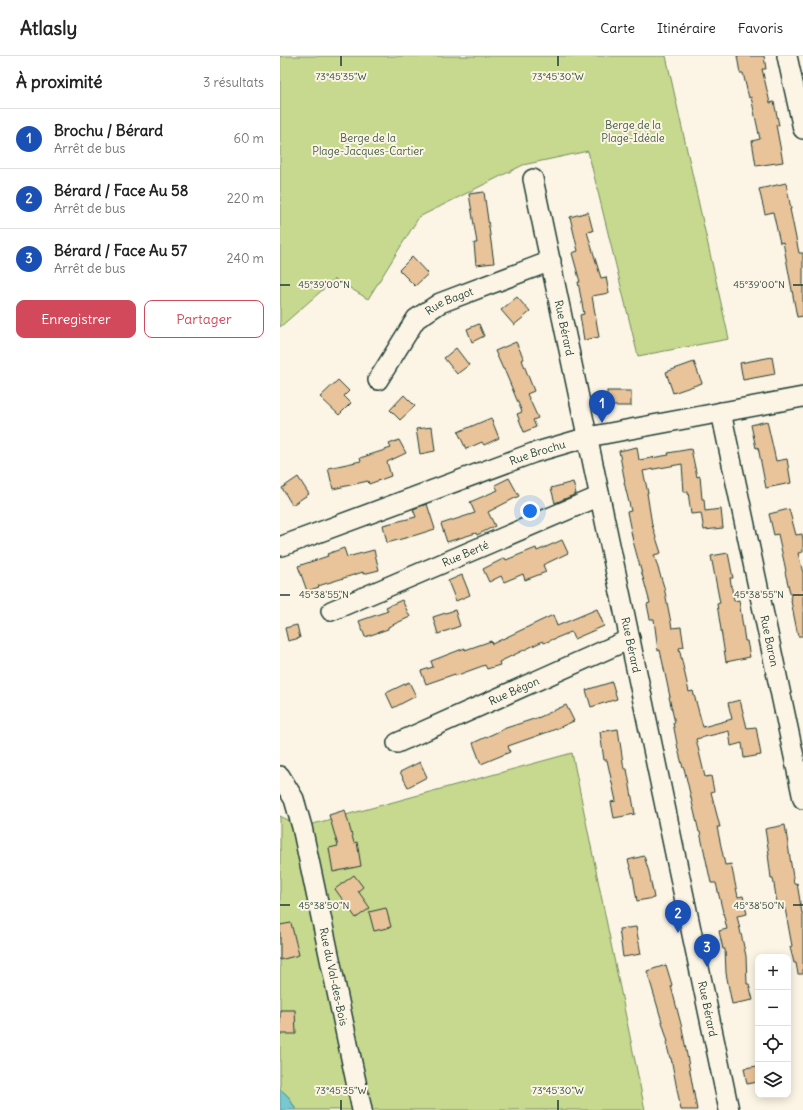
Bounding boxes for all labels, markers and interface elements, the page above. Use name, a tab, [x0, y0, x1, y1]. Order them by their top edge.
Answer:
text: Atlasly	[20, 16, 77, 40]
text: Carte	[600, 19, 635, 37]
text: Itinéraire	[657, 19, 716, 37]
text: Favoris	[738, 19, 783, 37]
text: 73°45'35"W	[315, 70, 367, 83]
text: 73°45'30"W	[532, 70, 584, 83]
text: À proximité	[16, 71, 102, 93]
text: 3 résultats	[203, 74, 264, 91]
park label: Berge de la Plage-Idéale	[601, 118, 665, 145]
text: Brochu / Bérard	[54, 121, 163, 140]
text: 1	[26, 130, 32, 147]
text: 60 m	[233, 130, 264, 147]
park label: Berge de la Plage-Jacques-Cartier	[312, 131, 424, 158]
text: Arrêt de bus	[54, 140, 125, 157]
text: Bérard / Face Au 58	[54, 181, 188, 200]
text: 2	[25, 190, 33, 207]
text: 220 m	[227, 190, 264, 207]
text: Arrêt de bus	[54, 200, 125, 217]
text: Bérard / Face Au 57	[54, 241, 187, 260]
text: 3	[25, 250, 33, 267]
text: 240 m	[227, 250, 264, 267]
text: Arrêt de bus	[54, 260, 125, 277]
text: 45°39'00"N	[298, 278, 350, 291]
text: 45°39'00"N	[733, 278, 785, 291]
street label: Rue Bagot	[422, 284, 475, 318]
street label: Rue Bérard	[552, 299, 577, 357]
button: Enregistrer	[16, 300, 136, 338]
button: Partager	[144, 300, 264, 338]
pin: 1	[589, 390, 615, 423]
street label: Rue Brochu	[507, 437, 568, 468]
your location	[520, 501, 540, 521]
street label: Rue Berté	[440, 538, 491, 570]
text: 45°38'55"N	[299, 588, 349, 601]
text: 45°38'55"N	[734, 588, 784, 601]
street label: Rue Baron	[757, 614, 782, 668]
street label: Rue Bérard	[618, 616, 644, 674]
street label: Rue Bégon	[486, 673, 541, 708]
text: 45°38'50"N	[299, 899, 349, 912]
text: 45°38'50"N	[734, 899, 784, 912]
pin: 2	[665, 900, 691, 933]
street label: Rue du Val-des-Bois	[316, 926, 351, 1027]
pin: 3	[694, 934, 720, 967]
map controls	[755, 954, 791, 1098]
button: +	[755, 954, 791, 990]
street label: Rue Bérard	[695, 980, 720, 1038]
button: −	[755, 990, 791, 1026]
button: locate	[755, 1026, 791, 1062]
button: layers	[755, 1062, 791, 1098]
text: 73°45'35"W	[315, 1084, 367, 1097]
text: 73°45'30"W	[532, 1084, 584, 1097]

